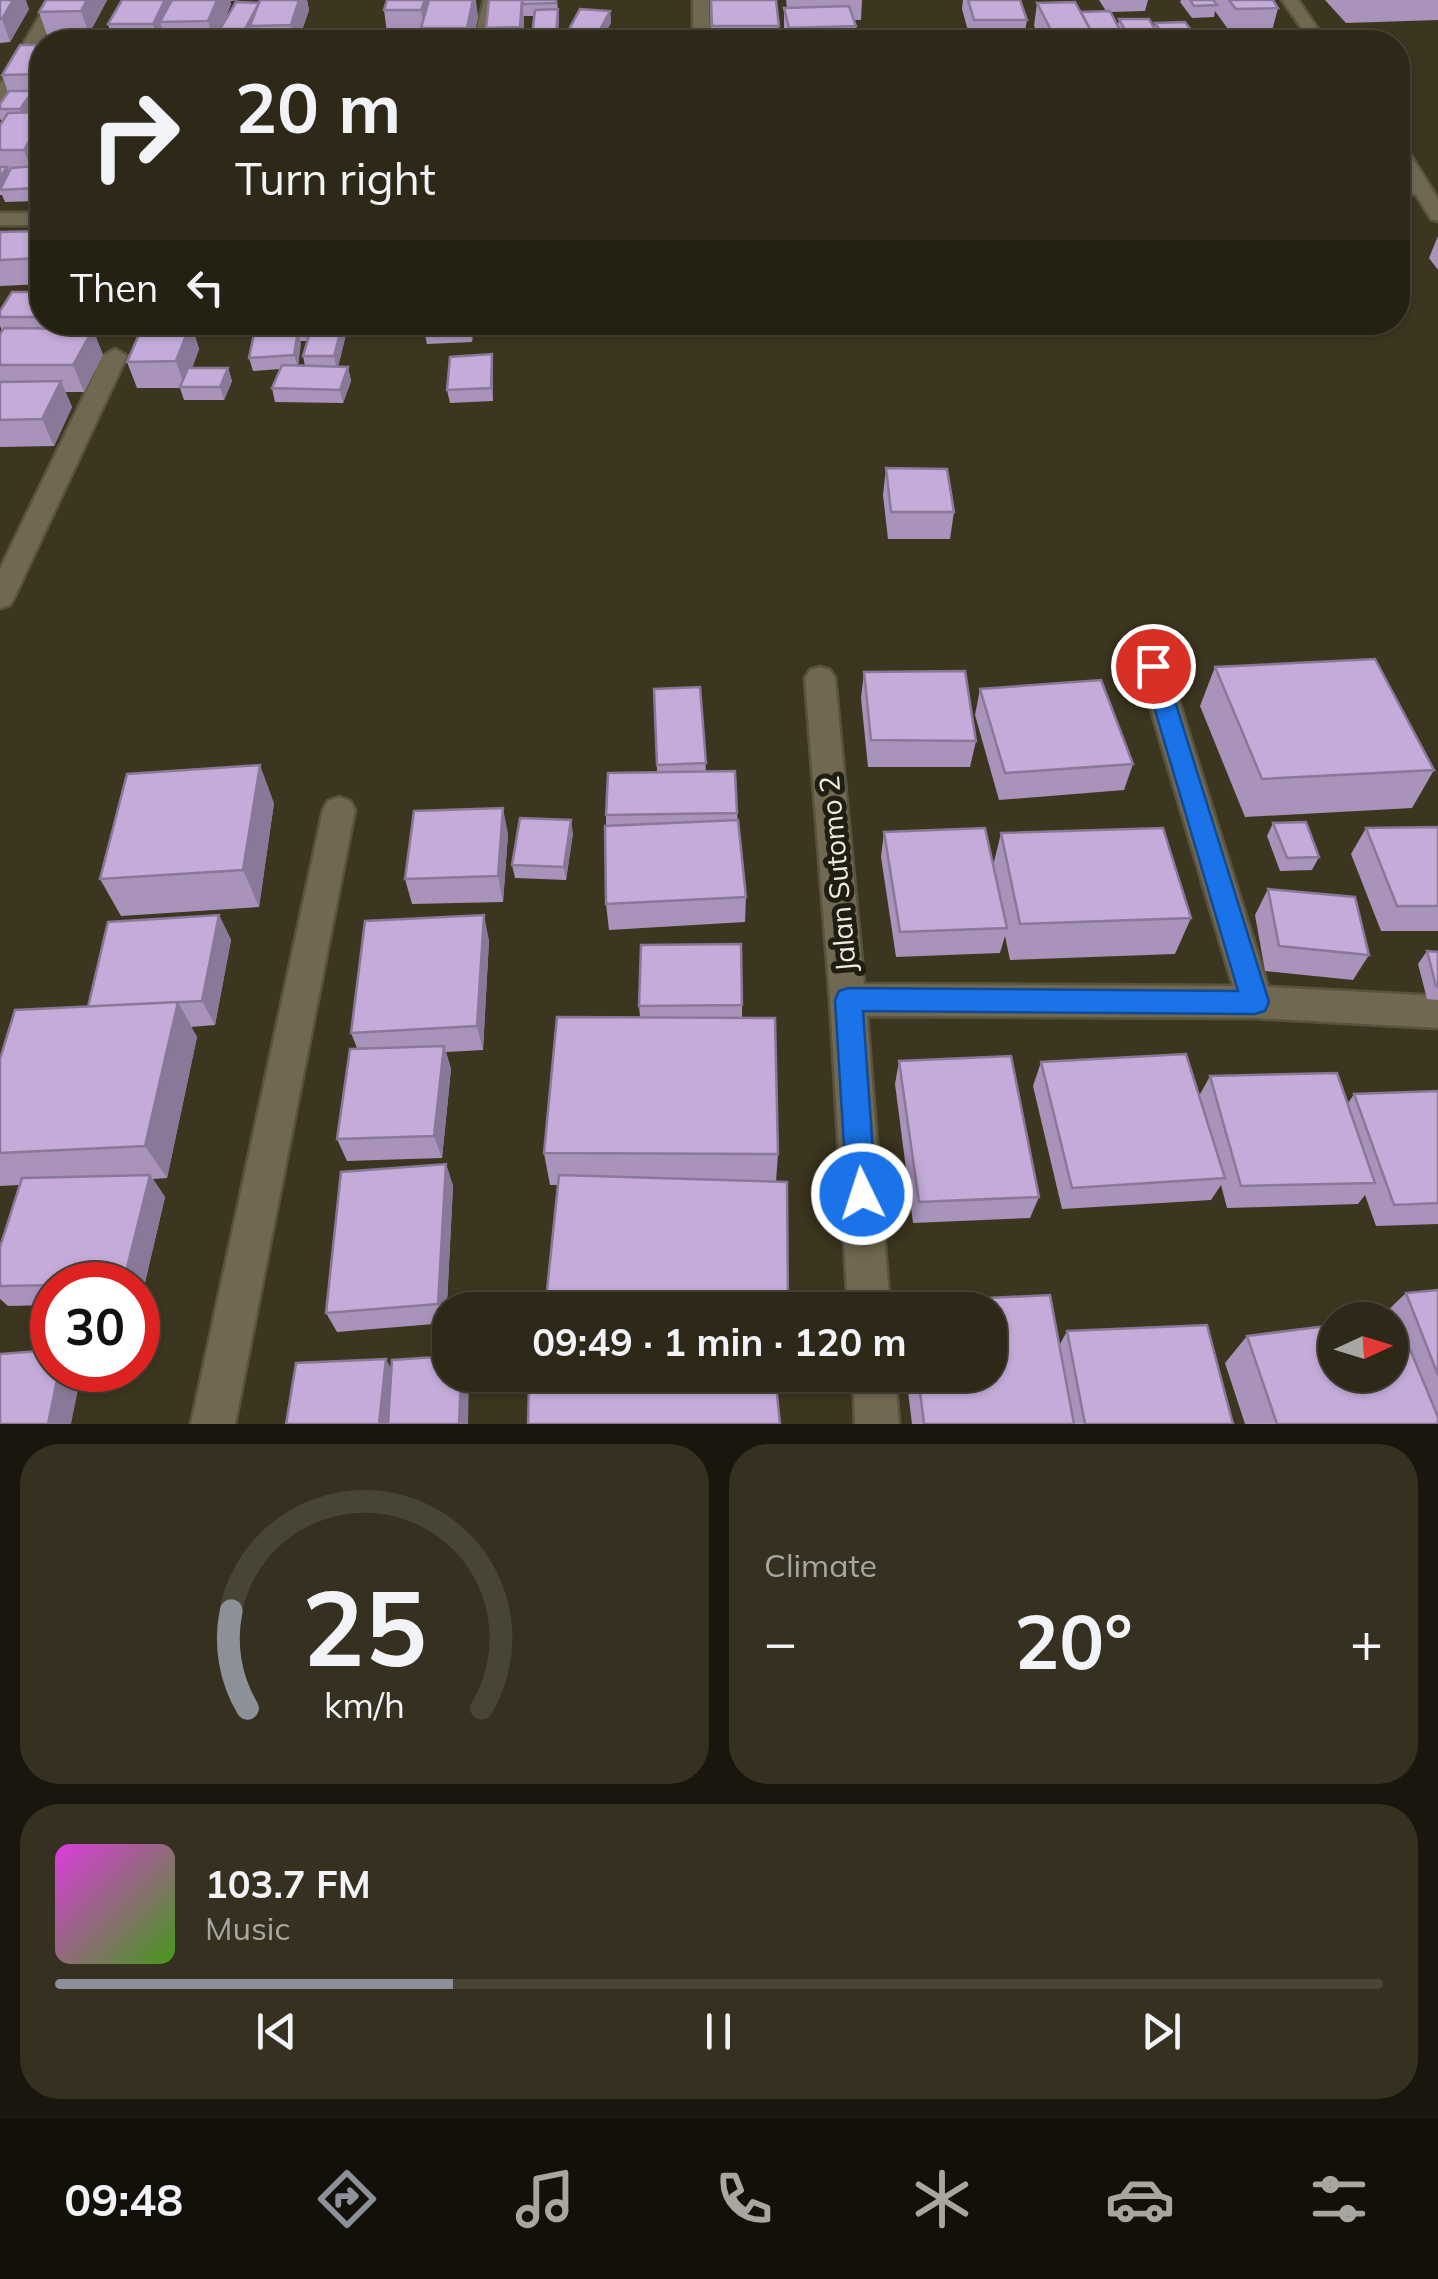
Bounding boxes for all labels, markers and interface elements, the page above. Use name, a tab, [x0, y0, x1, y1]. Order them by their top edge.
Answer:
text: 20 m	[235, 63, 401, 151]
icon: right	[70, 70, 200, 200]
text: Turn right	[235, 150, 436, 206]
icon: left	[178, 260, 233, 315]
text: Then	[70, 264, 158, 312]
pin	[1111, 624, 1196, 709]
icon: arrive	[1126, 639, 1181, 694]
street label: Jalan Sutomo 2	[811, 774, 863, 974]
position arrow	[810, 1142, 914, 1246]
speed limit sign: 30	[30, 1262, 160, 1392]
north arrow	[1318, 1302, 1408, 1392]
map controls	[1318, 1302, 1408, 1392]
text: 09:49 · 1 min · 120 m	[532, 1318, 907, 1366]
text: Climate	[764, 1545, 877, 1585]
text: 25	[302, 1561, 427, 1692]
text: 20°	[1014, 1594, 1133, 1688]
text: −	[764, 1607, 797, 1676]
text: +	[1350, 1607, 1383, 1676]
text: km/h	[324, 1682, 405, 1727]
text: 103.7 FM	[205, 1860, 371, 1908]
text: Music	[205, 1908, 290, 1948]
icon: previous	[249, 2004, 304, 2059]
icon: pause	[691, 2004, 746, 2059]
icon: next	[1134, 2004, 1189, 2059]
icon: directions	[312, 2164, 382, 2234]
icon: music	[510, 2164, 580, 2234]
icon: phone	[709, 2164, 779, 2234]
icon: climate	[907, 2164, 977, 2234]
icon: car	[1105, 2164, 1175, 2234]
icon: filters	[1304, 2164, 1374, 2234]
text: 09:48	[64, 2171, 183, 2227]

